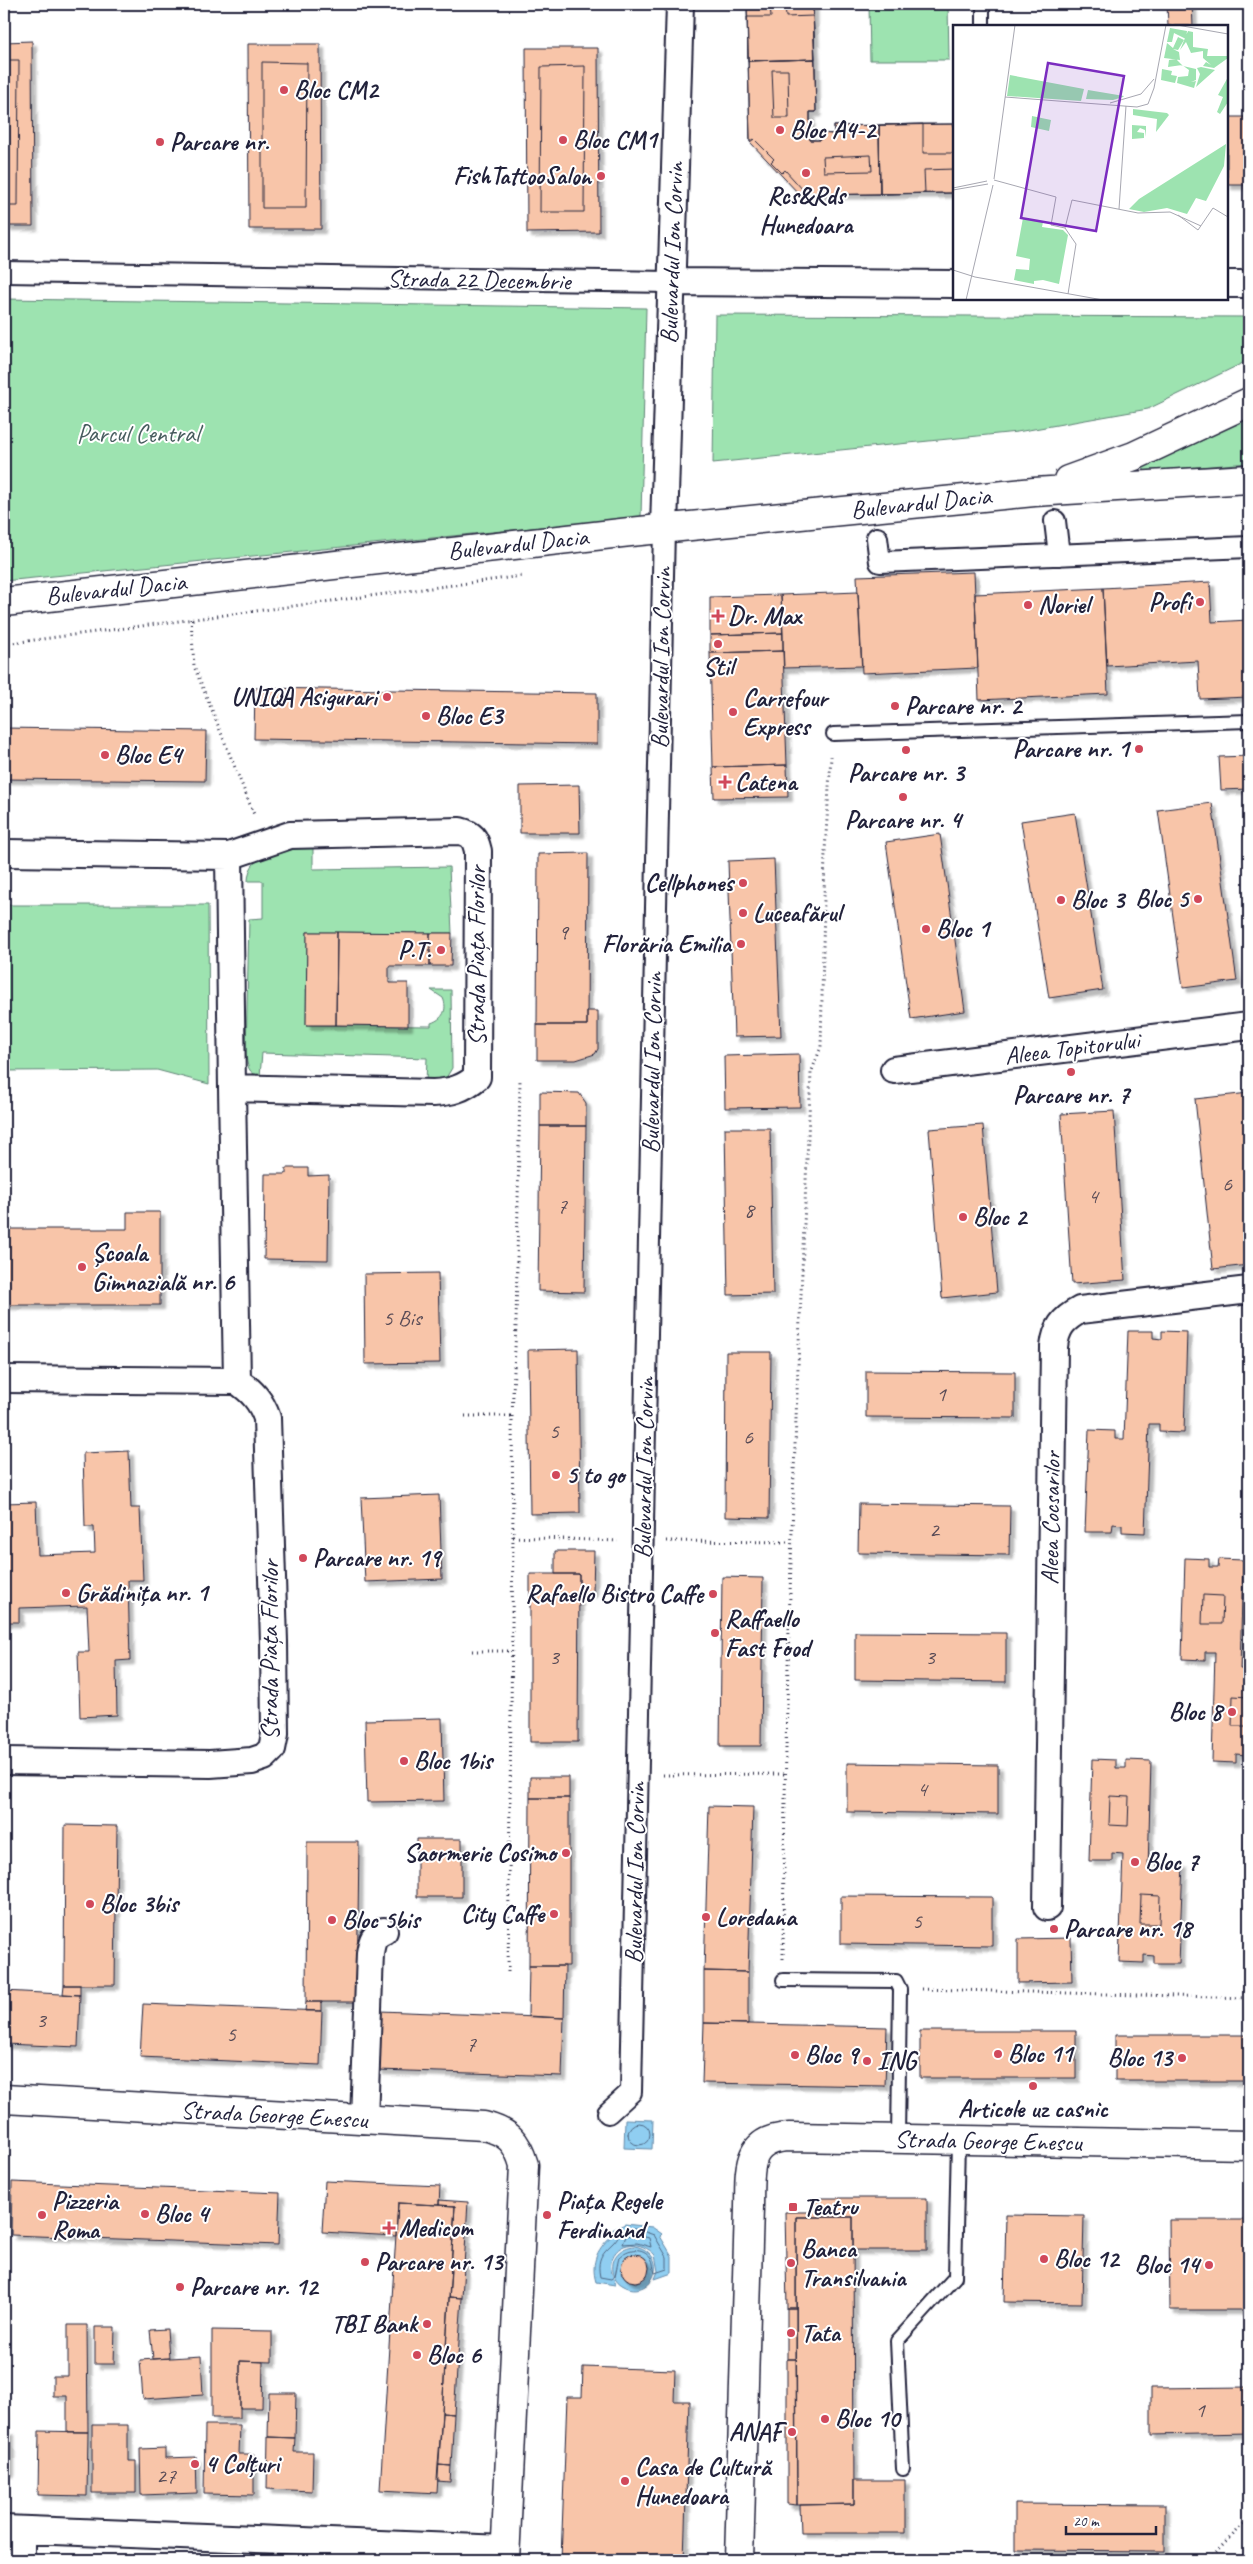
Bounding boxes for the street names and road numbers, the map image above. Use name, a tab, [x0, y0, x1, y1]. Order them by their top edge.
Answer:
street label: Bulevardul Ion Corvin	[653, 160, 691, 344]
street label: Strada 22 Decembrie	[387, 262, 573, 298]
street label: Bulevardul Dacia	[849, 480, 995, 526]
street label: Bulevardul Dacia	[446, 521, 592, 567]
street label: Bulevardul Ion Corvin	[643, 565, 679, 749]
street label: Bulevardul Dacia	[44, 566, 190, 612]
street label: Strada Piața Florilor	[461, 863, 493, 1046]
street label: Bulevardul Ion Corvin	[634, 970, 670, 1154]
street label: Aleea Topitorului	[1003, 1023, 1144, 1072]
street label: Bulevardul Ion Corvin	[626, 1375, 662, 1559]
street label: Aleea Cocsarilor	[1034, 1449, 1068, 1585]
street label: Strada Piața Florilor	[254, 1557, 286, 1740]
street label: Bulevardul Ion Corvin	[617, 1780, 653, 1964]
street label: Strada George Enescu	[180, 2094, 370, 2136]
street label: Strada George Enescu	[894, 2123, 1084, 2159]

